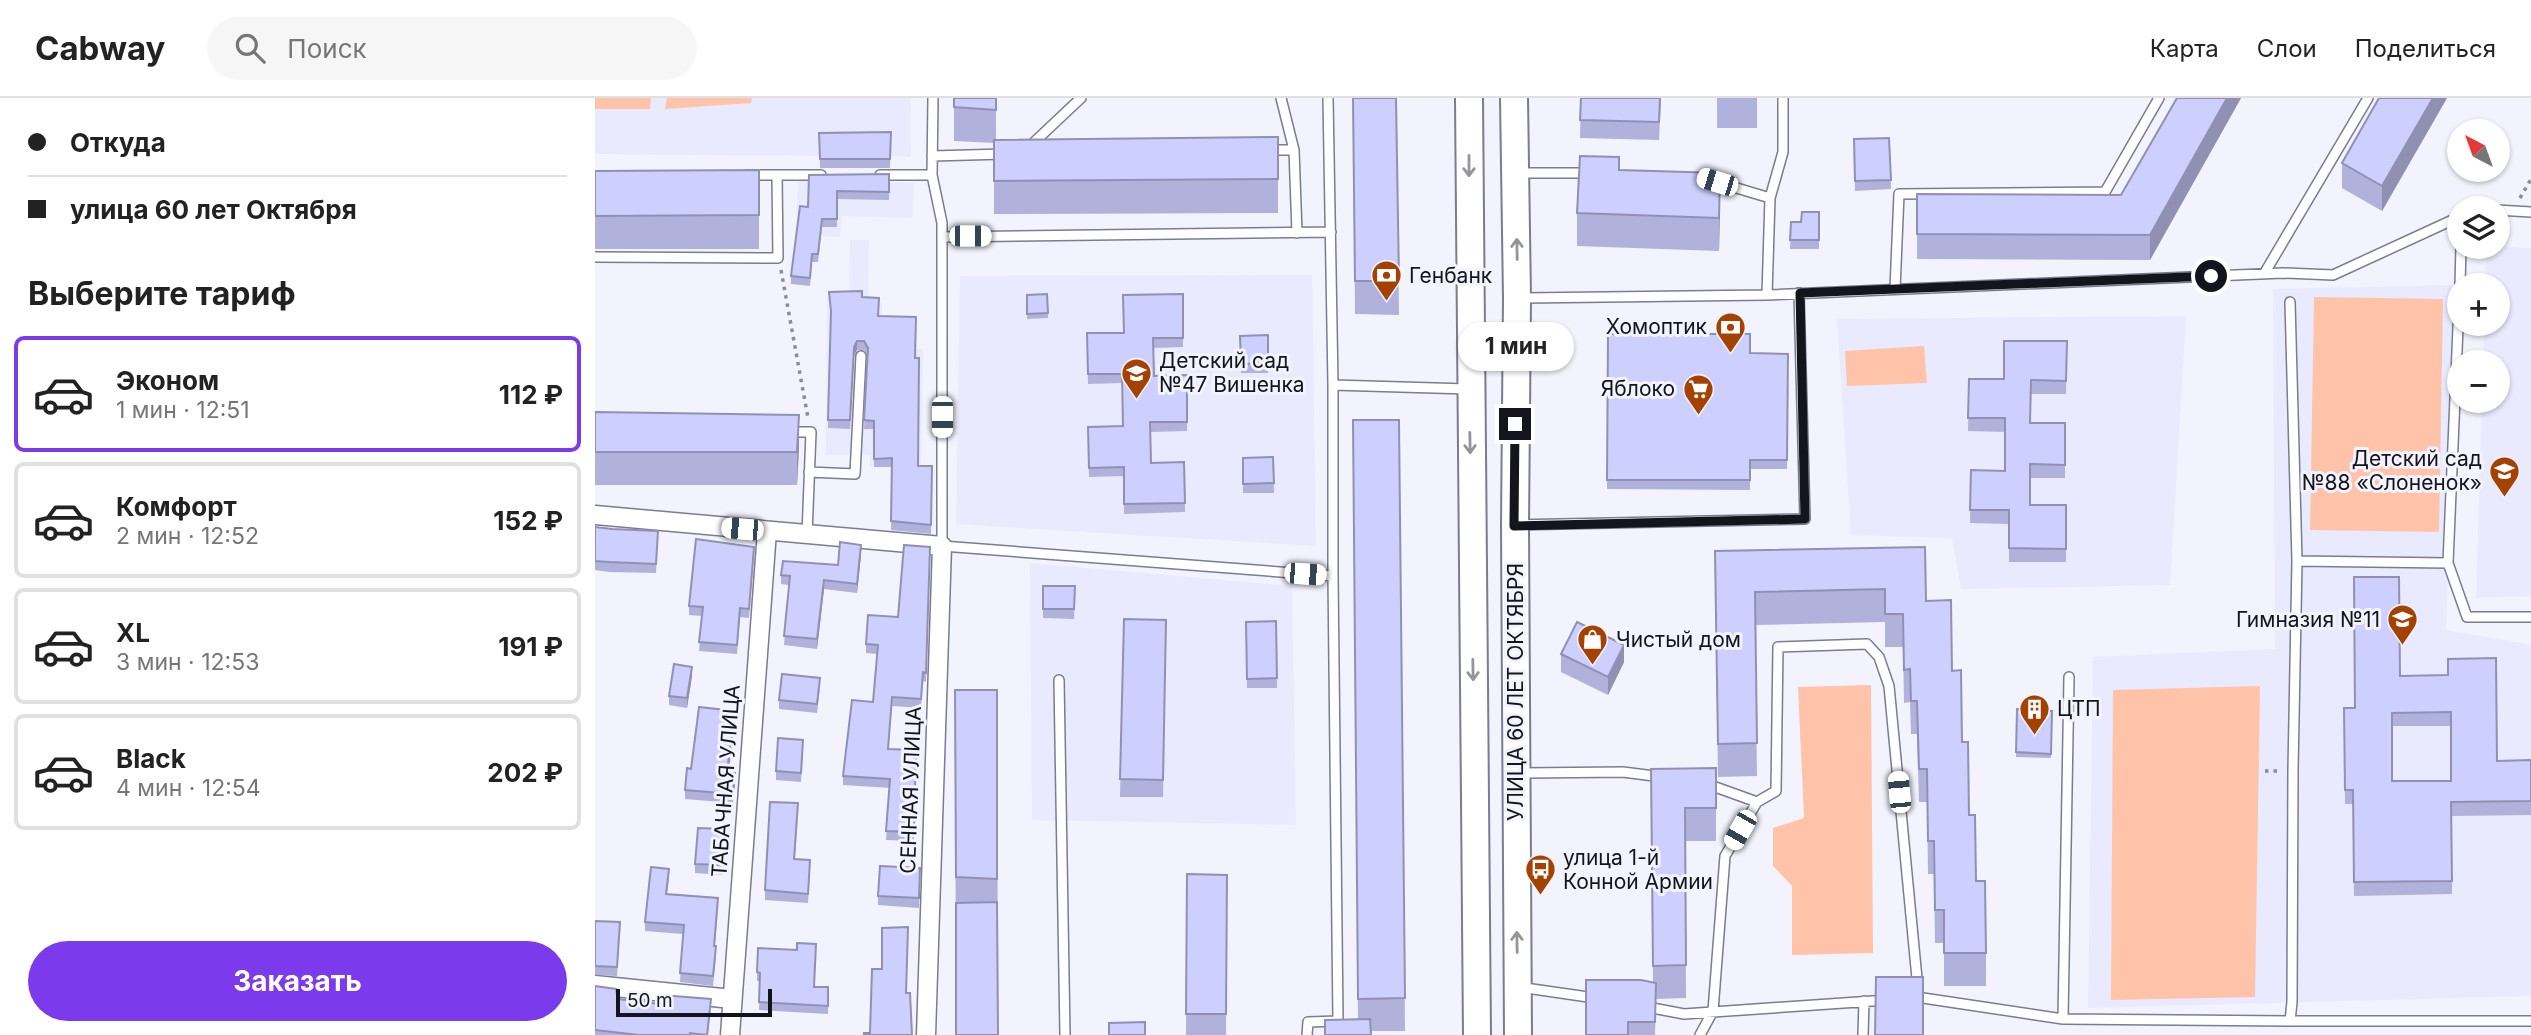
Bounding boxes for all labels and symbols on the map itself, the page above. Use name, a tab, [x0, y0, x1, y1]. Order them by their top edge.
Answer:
north arrow	[2447, 119, 2509, 182]
one-way arrow	[1462, 154, 1476, 177]
car	[1694, 166, 1741, 198]
car	[950, 226, 992, 247]
one-way arrow	[1510, 238, 1524, 261]
bank icon: Генбанк	[1369, 259, 1403, 303]
route start	[2195, 260, 2227, 292]
place label: Генбанк	[1409, 263, 1493, 288]
bank icon: Хомоптик	[1713, 310, 1747, 354]
place label: Хомоптик	[1606, 314, 1708, 339]
callout: 1 мин	[1457, 322, 1573, 372]
place label: Детский сад №47 Вишенка	[1159, 348, 1305, 397]
school or university icon: Детский сад №47 Вишенка	[1119, 356, 1153, 400]
supermarket icon: Яблоко	[1681, 372, 1715, 416]
place label: Яблоко	[1601, 376, 1675, 401]
car	[932, 396, 953, 438]
route end	[1499, 408, 1531, 440]
one-way arrow	[1463, 431, 1477, 454]
place label: Детский сад №88 «Слоненок»	[2302, 446, 2482, 495]
school or university icon: Детский сад №88 «Слоненок»	[2488, 454, 2522, 498]
car	[721, 517, 764, 541]
car	[1284, 562, 1327, 586]
street label: УЛИЦА 60 ЛЕТ ОКТЯБРЯ	[1503, 563, 1528, 821]
school or university icon: Гимназия №11	[2386, 603, 2420, 647]
place label: Гимназия №11	[2236, 607, 2380, 632]
shop icon: Чистый дом	[1576, 623, 1610, 667]
place label: Чистый дом	[1616, 627, 1741, 652]
one-way arrow	[1466, 658, 1480, 681]
street label: ТАБАЧНАЯ УЛИЦА	[706, 684, 745, 878]
building icon: ЦТП	[2017, 692, 2051, 736]
place label: ЦТП	[2057, 696, 2101, 721]
street label: СЕННАЯ УЛИЦА	[895, 706, 926, 874]
car	[1887, 770, 1912, 814]
car	[1721, 807, 1760, 853]
place label: улица 1-й Конной Армии	[1563, 845, 1713, 894]
bus stop icon: улица 1-й Конной Армии	[1523, 853, 1557, 897]
one-way arrow	[1510, 931, 1523, 954]
scale bar	[616, 986, 772, 1018]

